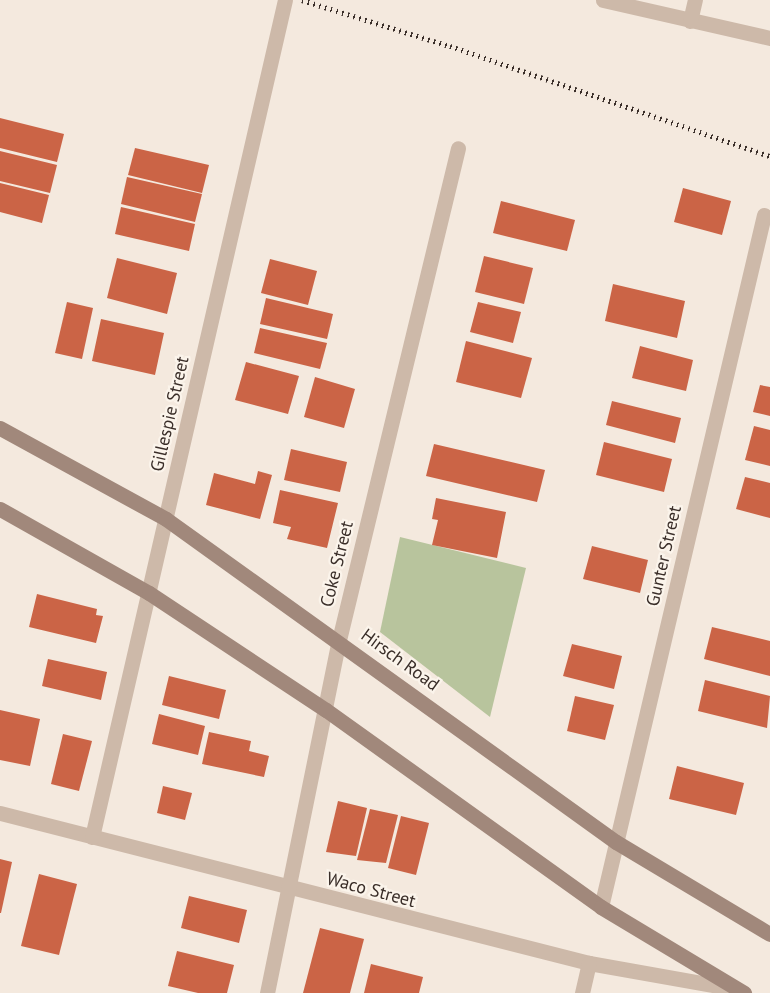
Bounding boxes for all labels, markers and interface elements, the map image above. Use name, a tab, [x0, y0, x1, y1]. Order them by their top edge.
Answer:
street label: Gillespie Street	[146, 354, 194, 474]
street label: Gunter Street	[642, 504, 686, 608]
street label: Coke Street	[316, 519, 358, 609]
street label: Hirsch Road	[357, 624, 443, 696]
street label: Waco Street	[324, 868, 418, 912]

